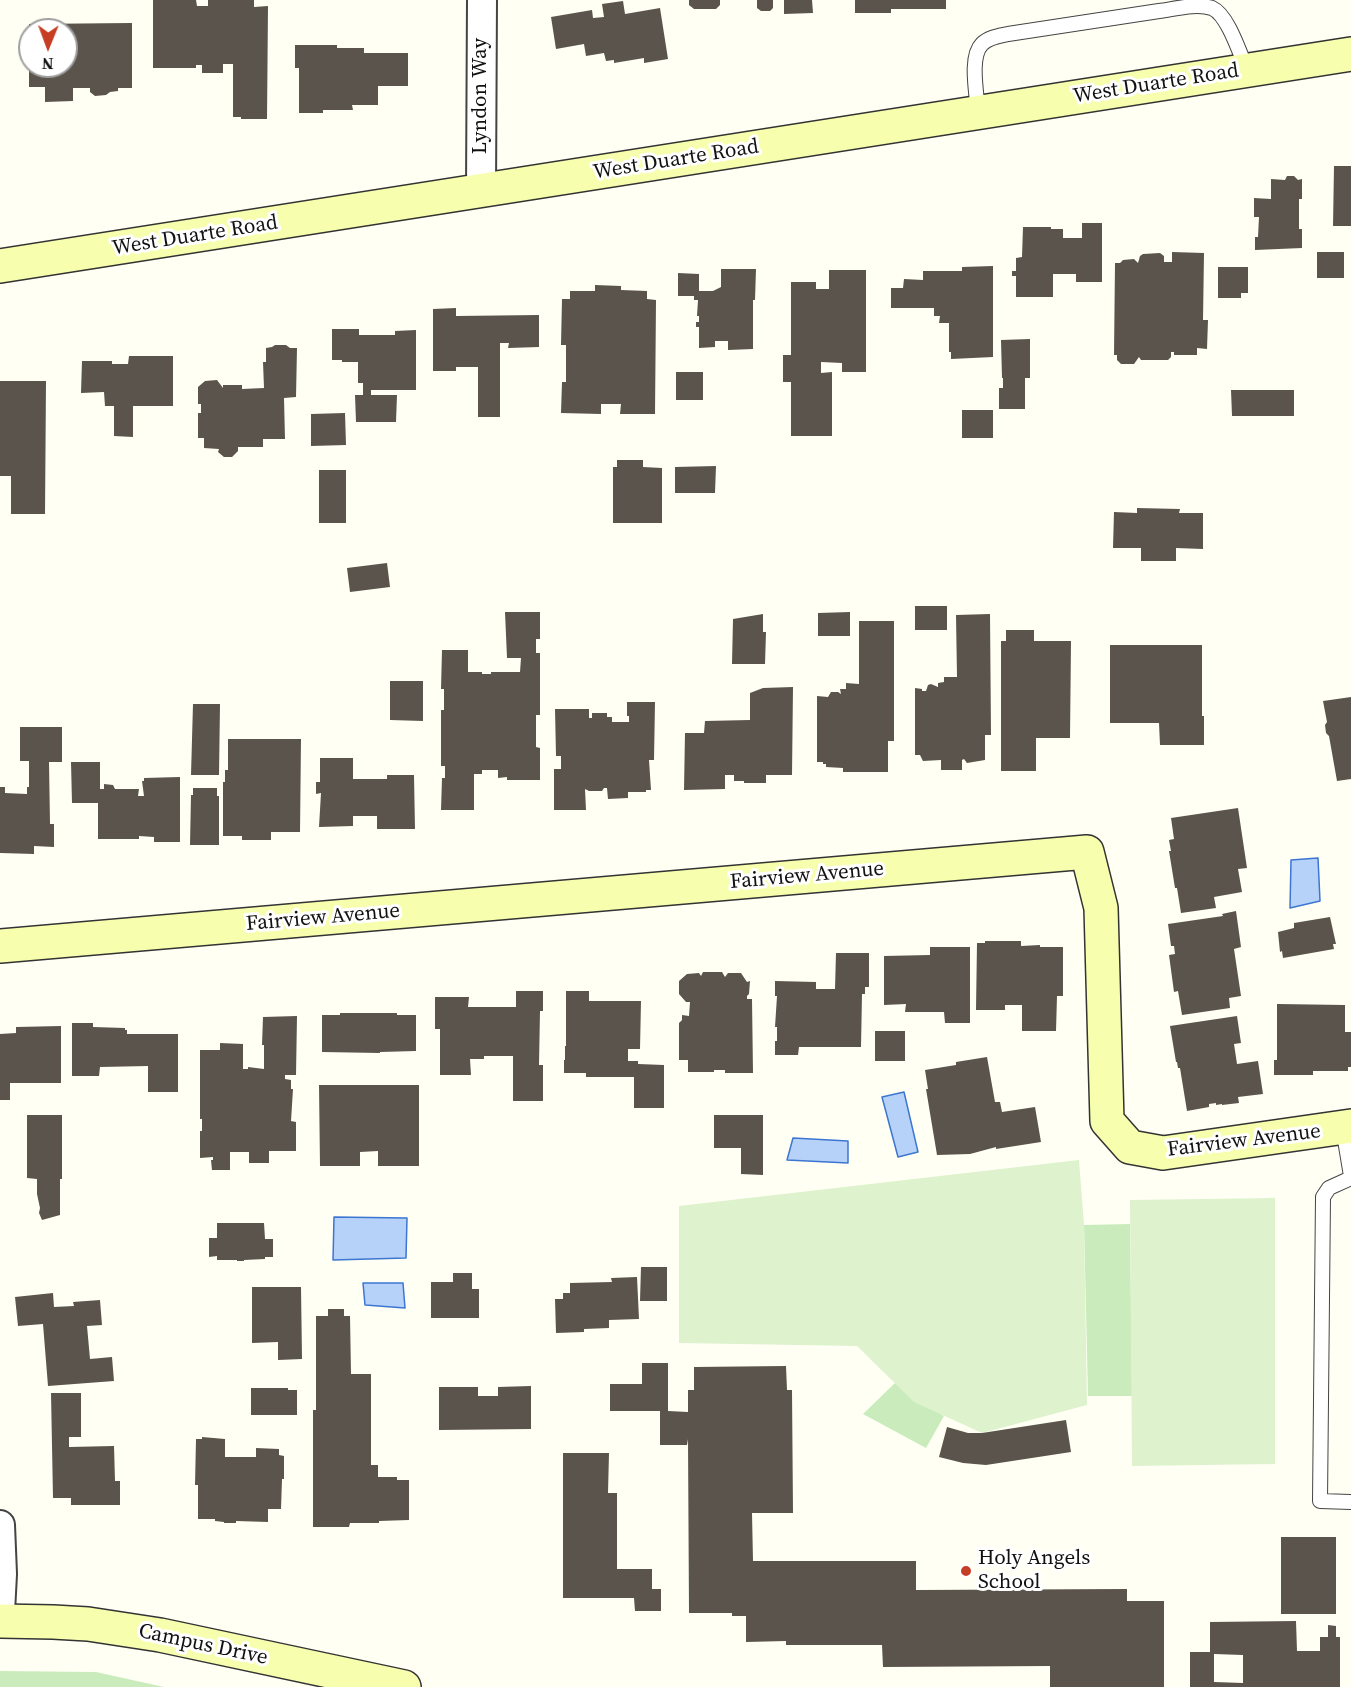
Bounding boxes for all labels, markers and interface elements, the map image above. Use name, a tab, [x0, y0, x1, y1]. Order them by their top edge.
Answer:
north arrow	[18, 18, 78, 78]
street label: Lyndon Way	[468, 38, 494, 154]
text: N	[42, 53, 54, 75]
street label: West Duarte Road	[1071, 58, 1241, 110]
street label: West Duarte Road	[591, 134, 761, 186]
street label: West Duarte Road	[110, 210, 280, 262]
street label: Fairview Avenue	[729, 857, 885, 895]
street label: Fairview Avenue	[245, 899, 401, 937]
street label: Fairview Avenue	[1166, 1119, 1322, 1163]
place label: Holy Angels School	[978, 1546, 1090, 1596]
marker: Holy Angels School	[959, 1564, 973, 1578]
street label: Campus Drive	[136, 1619, 270, 1671]

